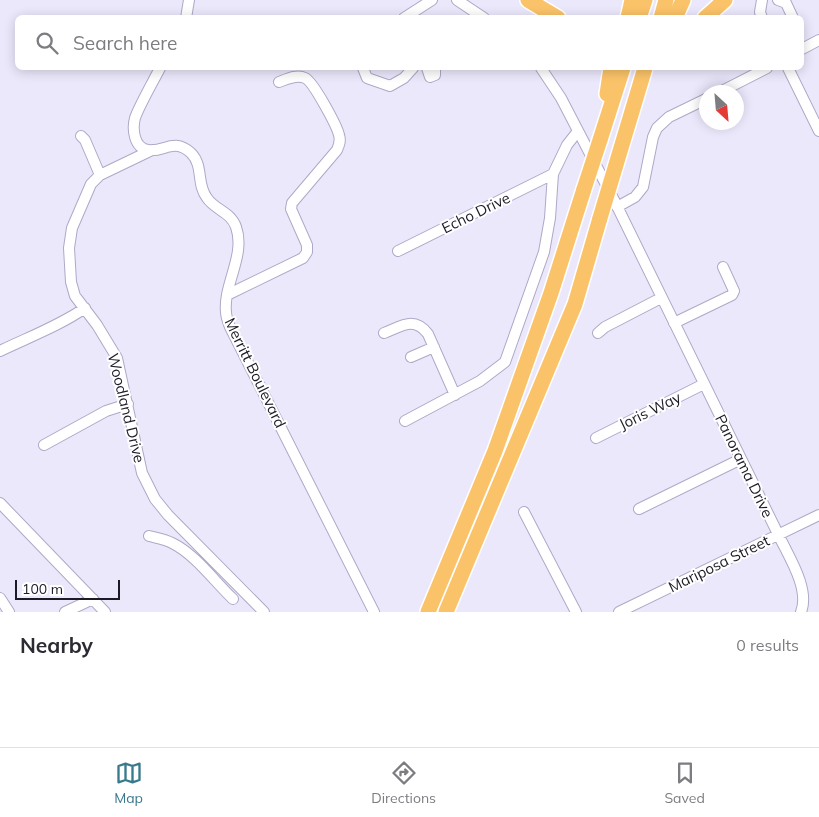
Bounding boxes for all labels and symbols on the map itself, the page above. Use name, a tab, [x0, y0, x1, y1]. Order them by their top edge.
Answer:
north arrow	[699, 85, 744, 130]
street label: Echo Drive	[438, 188, 513, 237]
street label: Merritt Boulevard	[221, 315, 290, 431]
street label: Woodland Drive	[104, 351, 149, 465]
street label: Joris Way	[616, 387, 684, 434]
street label: Panorama Drive	[711, 411, 778, 520]
street label: Mariposa Street	[665, 531, 773, 596]
scale bar	[15, 577, 120, 600]

